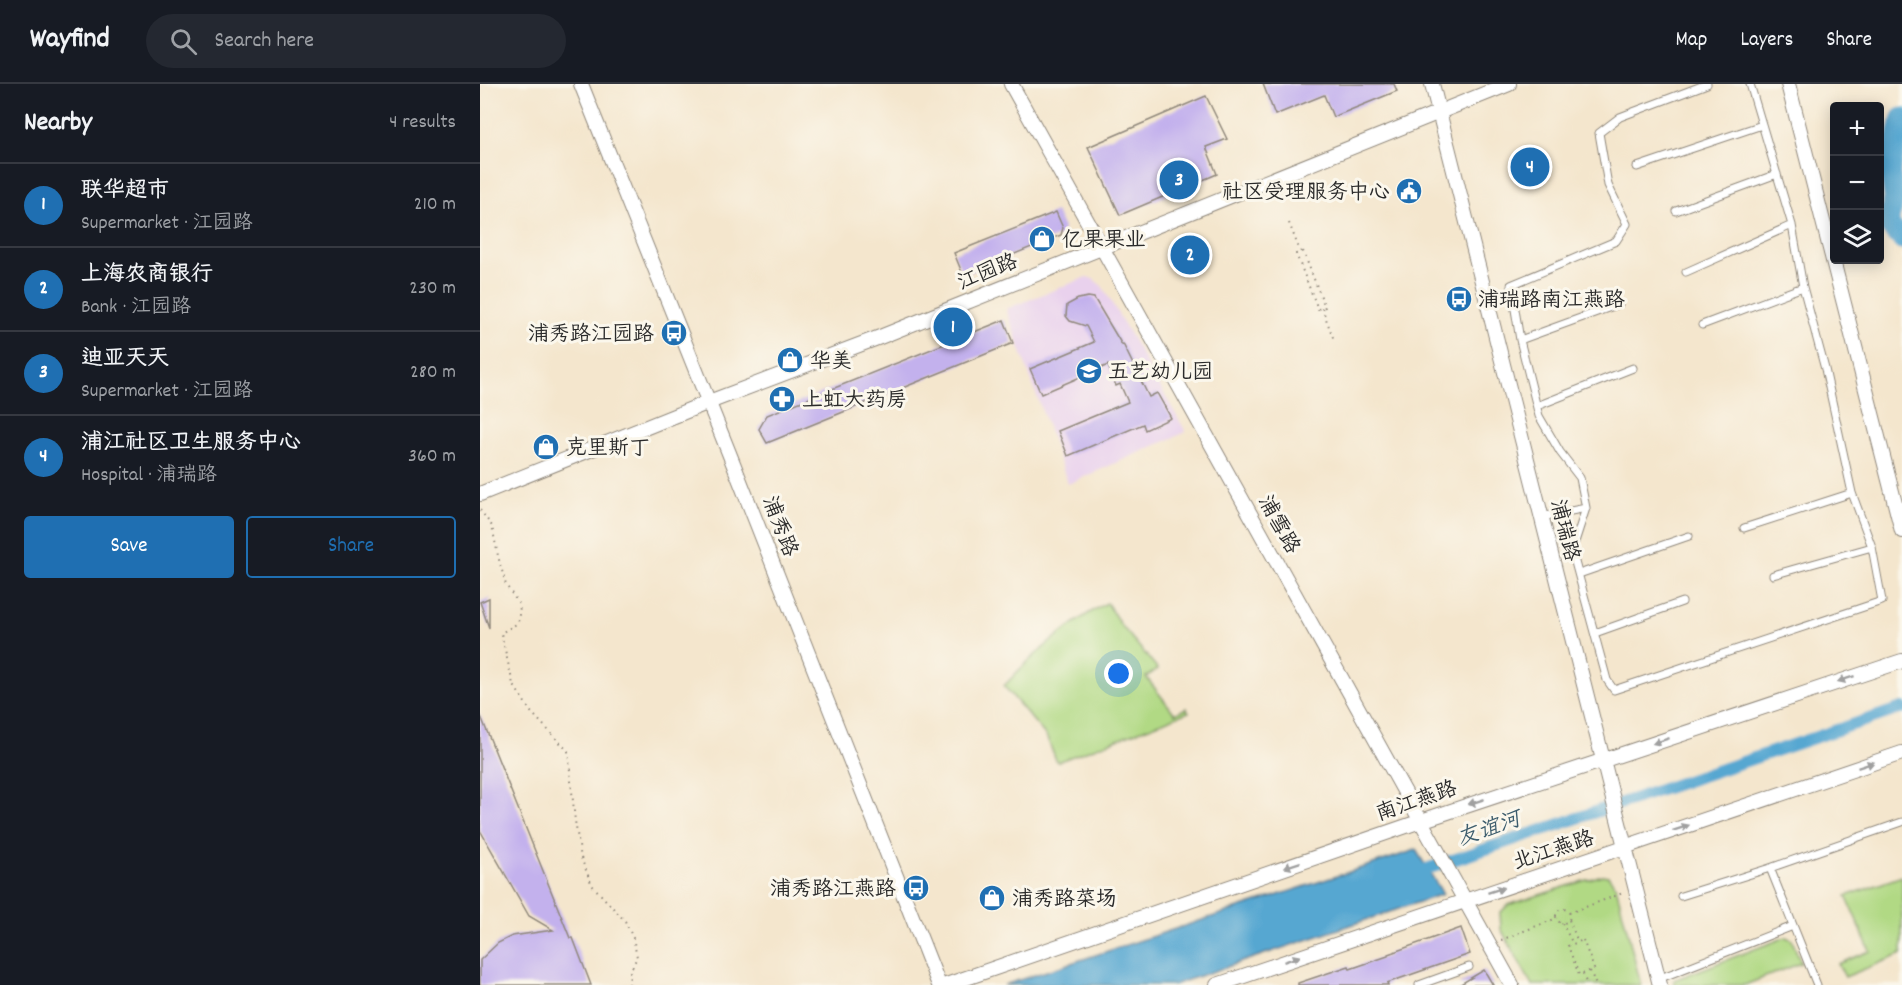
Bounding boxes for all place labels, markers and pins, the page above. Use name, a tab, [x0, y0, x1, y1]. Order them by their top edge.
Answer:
pin: 4	[1510, 144, 1550, 190]
pin: 3	[1160, 158, 1198, 202]
public building icon: 社区受理服务中心	[1394, 176, 1424, 206]
place label: 社区受理服务中心	[1222, 179, 1390, 209]
shop icon: 亿果果业	[1027, 224, 1057, 254]
place label: 亿果果业	[1062, 227, 1146, 257]
pin: 2	[1170, 232, 1210, 278]
bus stop icon: 浦瑞路南江燕路	[1444, 284, 1474, 314]
place label: 浦瑞路南江燕路	[1478, 287, 1625, 317]
pin: 1	[934, 304, 972, 350]
bus stop icon: 浦秀路江园路	[659, 318, 689, 348]
place label: 浦秀路江园路	[528, 321, 654, 351]
shop icon: 华美	[775, 345, 805, 375]
place label: 华美	[810, 348, 852, 378]
school or university icon: 五艺幼儿园	[1074, 356, 1104, 386]
place label: 五艺幼儿园	[1108, 359, 1213, 389]
pharmacy icon: 上虹大药房	[767, 384, 797, 414]
place label: 上虹大药房	[802, 387, 907, 417]
shop icon: 克里斯丁	[531, 432, 561, 462]
place label: 克里斯丁	[566, 435, 650, 465]
bus stop icon: 浦秀路江燕路	[901, 873, 931, 903]
place label: 浦秀路江燕路	[770, 876, 896, 906]
shop icon: 浦秀路菜场	[977, 883, 1007, 913]
place label: 浦秀路菜场	[1012, 886, 1117, 916]

